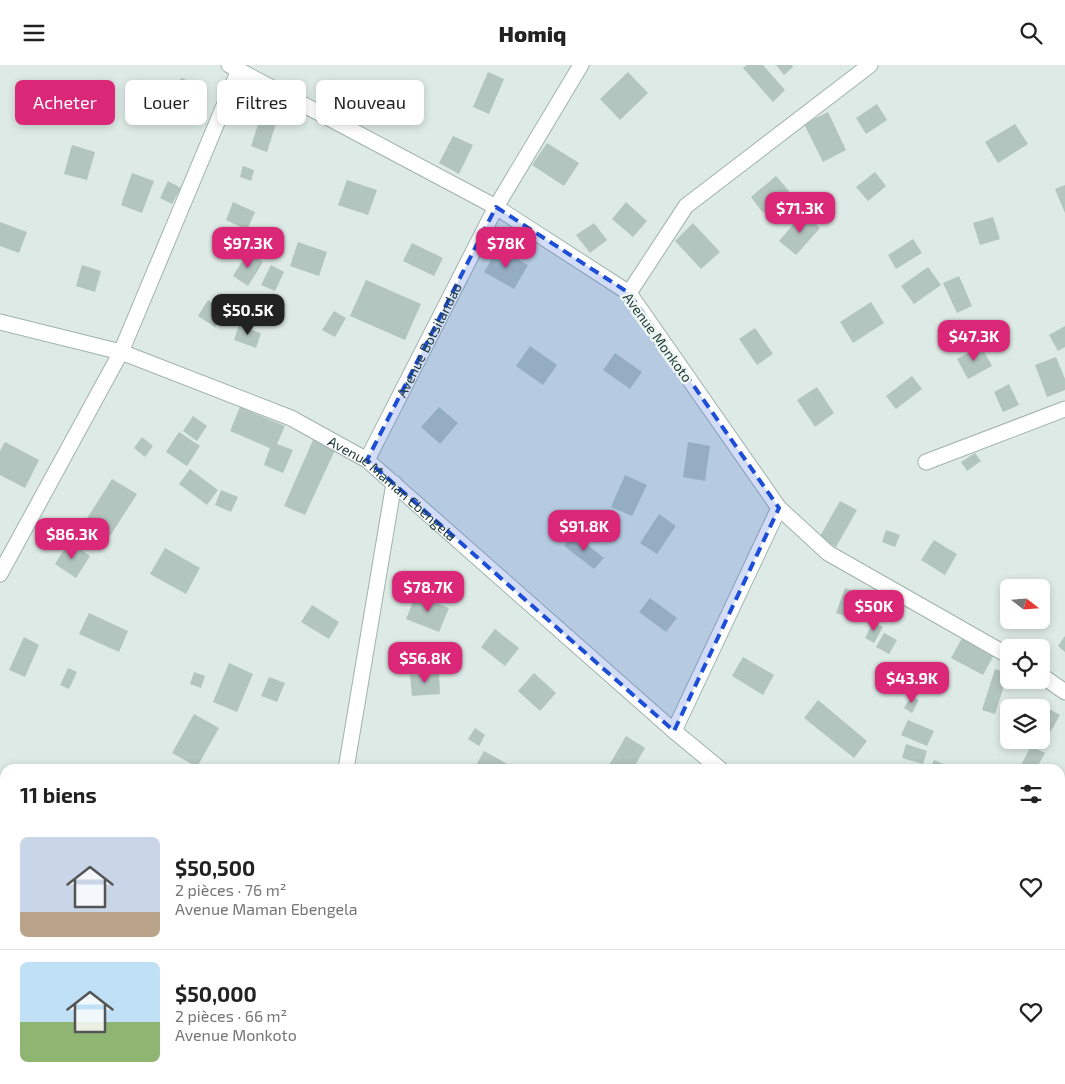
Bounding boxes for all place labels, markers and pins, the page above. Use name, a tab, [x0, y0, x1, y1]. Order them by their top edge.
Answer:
pin: $71.3K	[759, 191, 841, 234]
pin: $97.3K	[207, 227, 289, 269]
pin: $78K	[476, 227, 536, 269]
pin: $50.5K	[207, 293, 289, 336]
pin: $47.3K	[933, 319, 1015, 362]
pin: $91.8K	[543, 509, 625, 552]
pin: $86.3K	[31, 517, 113, 560]
pin: $78.7K	[387, 571, 469, 613]
pin: $50K	[844, 589, 904, 632]
pin: $56.8K	[384, 641, 466, 684]
pin: $43.9K	[871, 661, 953, 704]

